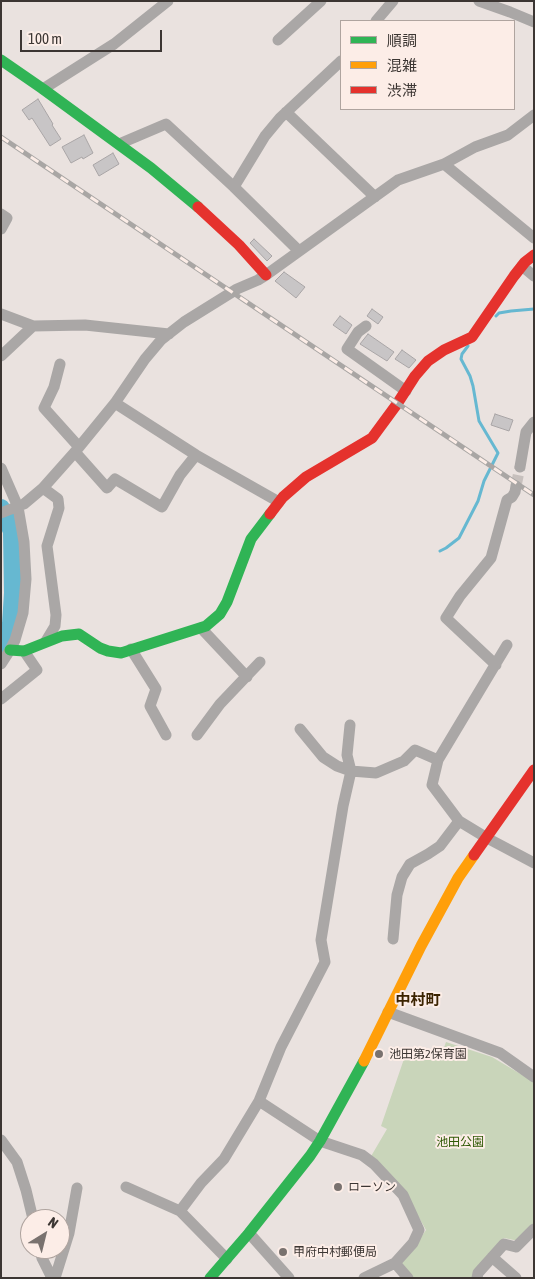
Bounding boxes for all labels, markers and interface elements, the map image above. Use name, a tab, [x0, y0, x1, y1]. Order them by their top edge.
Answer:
scale bar	[22, 20, 165, 52]
legend	[340, 20, 515, 110]
text: 100 m	[28, 30, 62, 47]
text: 順調	[387, 32, 417, 49]
text: 混雑	[387, 57, 417, 74]
text: 渋滞	[387, 82, 417, 99]
district label: 中村町	[396, 991, 440, 1009]
place label: 池田第2保育園	[389, 1047, 467, 1061]
marker: 池田第2保育園	[373, 1048, 385, 1060]
park label: 池田公園	[436, 1135, 484, 1149]
place label: ローソン	[348, 1180, 396, 1194]
marker: ローソン	[332, 1181, 344, 1193]
north arrow	[20, 1209, 70, 1259]
text: N	[45, 1214, 61, 1232]
place label: 甲府中村郵便局	[293, 1245, 377, 1259]
marker: 甲府中村郵便局	[277, 1246, 289, 1258]

